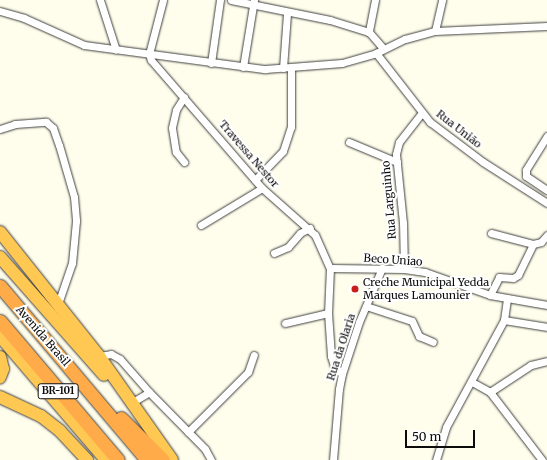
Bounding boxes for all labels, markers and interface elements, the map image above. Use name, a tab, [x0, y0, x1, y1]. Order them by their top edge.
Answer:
street label: Rua União	[434, 107, 484, 151]
street label: Travessa Nestor	[216, 118, 282, 190]
street label: Rua Larguinho	[379, 160, 399, 240]
street label: Beco Uniao	[363, 251, 423, 269]
place label: Creche Municipal Yedda Marques Lamounier	[363, 276, 489, 302]
marker: Creche Municipal Yedda Marques Lamounier	[350, 284, 360, 294]
street label: Avenida Brasil	[13, 303, 73, 369]
street label: Rua da Olaria	[324, 312, 358, 382]
road number: BR-101	[37, 383, 79, 399]
scale bar	[407, 422, 477, 448]
text: 50 m	[412, 429, 441, 444]

